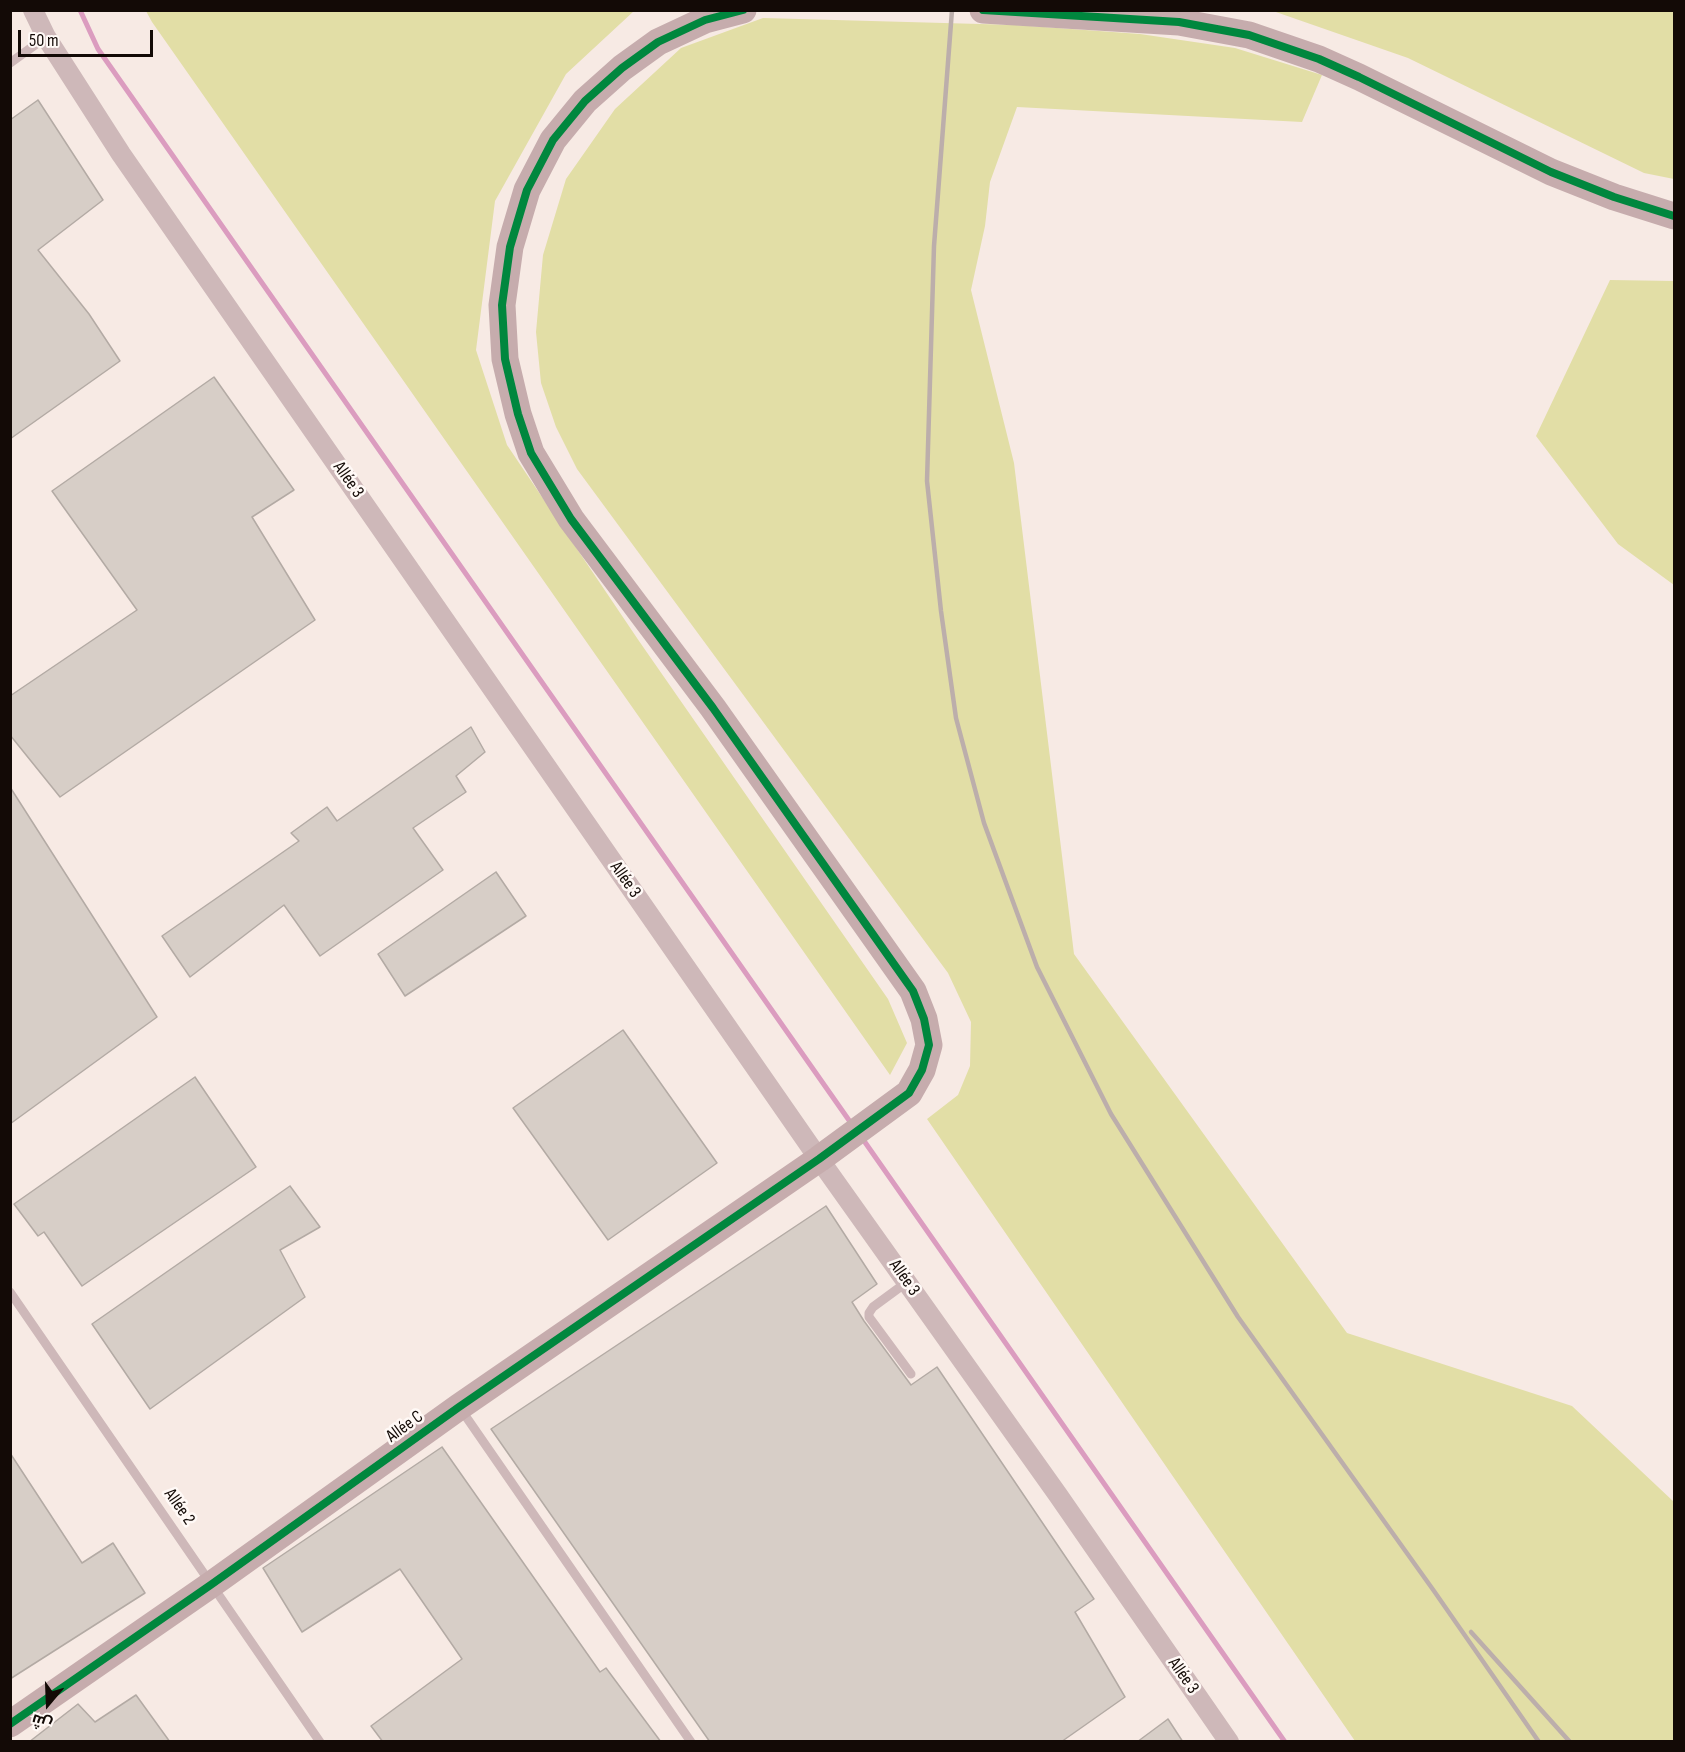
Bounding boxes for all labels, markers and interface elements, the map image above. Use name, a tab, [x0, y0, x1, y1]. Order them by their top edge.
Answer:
scale bar	[21, 18, 156, 56]
text: 50 m	[29, 30, 59, 51]
street label: Allée 3	[328, 458, 368, 502]
street label: Allée 3	[605, 858, 645, 902]
street label: Allée 3	[884, 1256, 924, 1300]
street label: Allée C	[382, 1406, 428, 1448]
street label: Allée 2	[159, 1485, 199, 1529]
street label: Allée 3	[1163, 1654, 1203, 1698]
north arrow	[18, 1674, 78, 1734]
text: ش	[29, 1709, 55, 1734]

